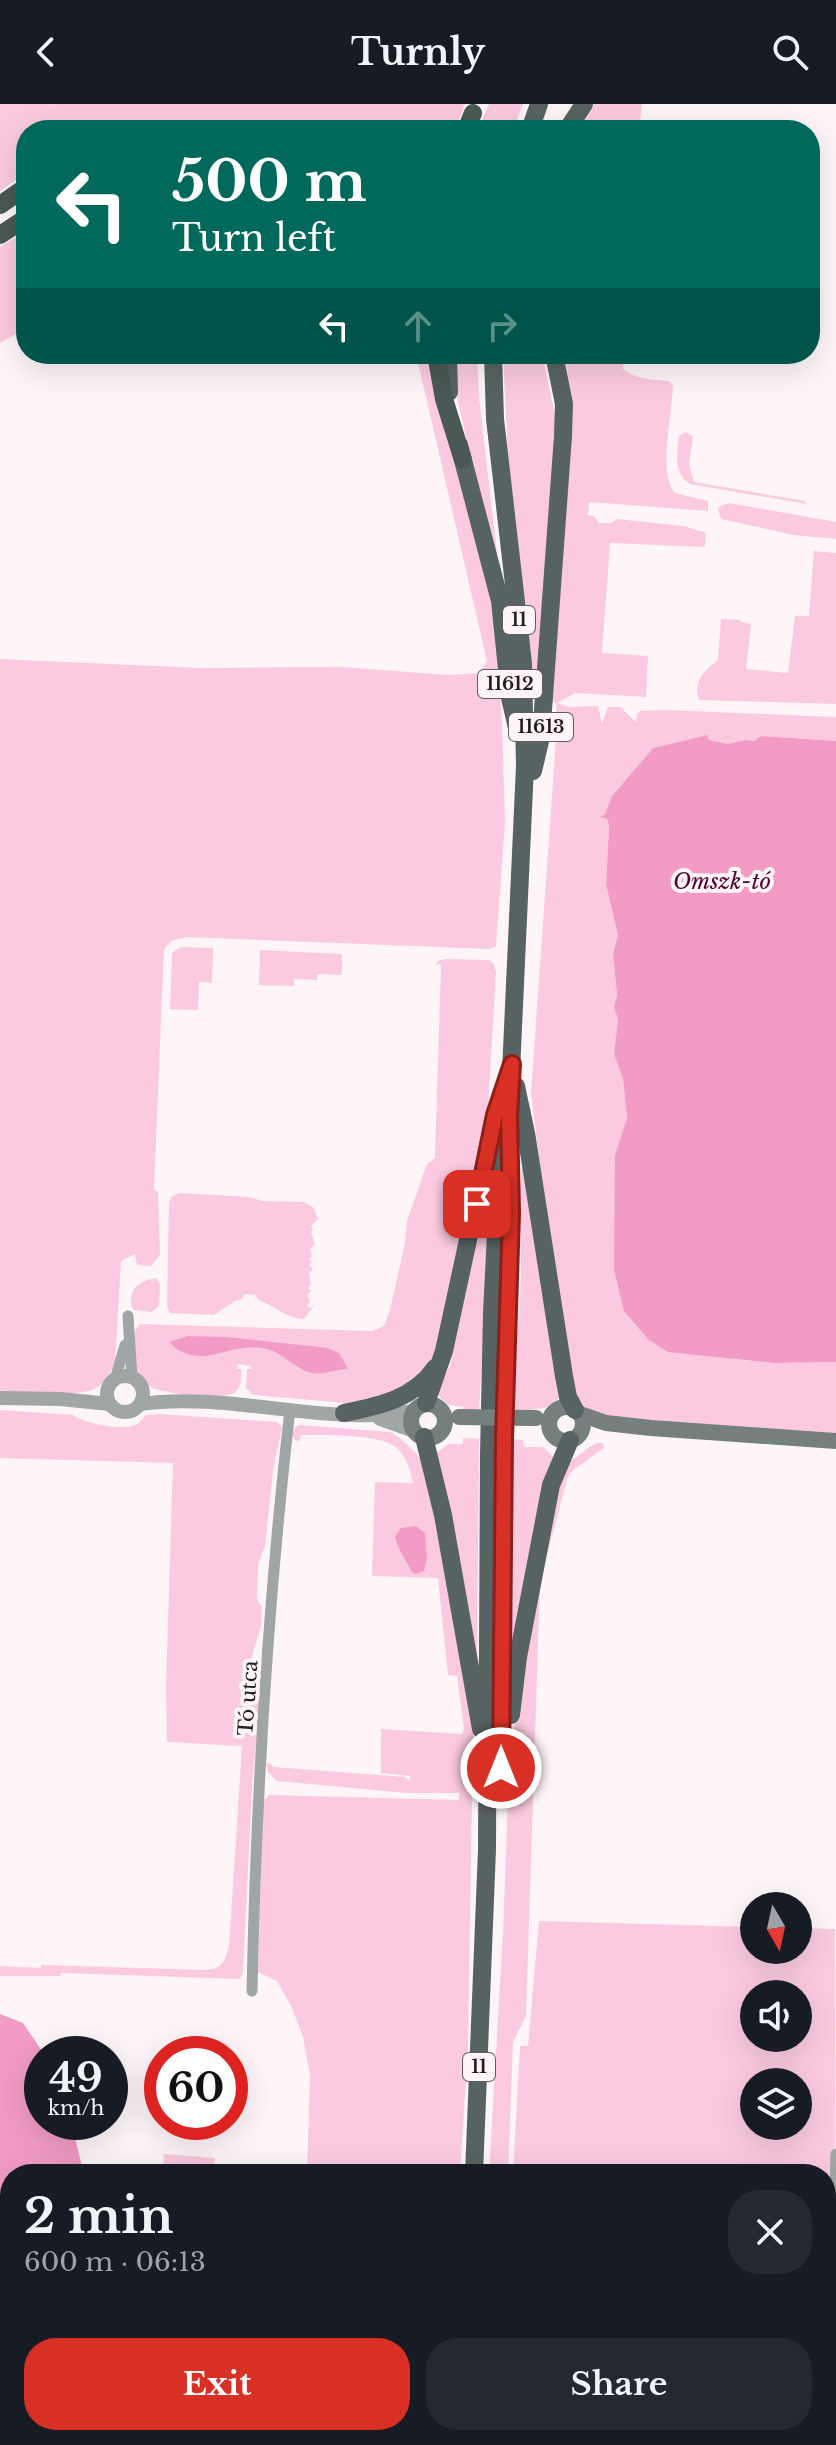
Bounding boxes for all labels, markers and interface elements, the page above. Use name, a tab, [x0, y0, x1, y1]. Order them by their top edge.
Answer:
icon: back	[24, 30, 68, 74]
text: Turnly	[351, 30, 485, 75]
icon: search	[768, 30, 812, 74]
text: 500 m	[172, 147, 367, 216]
icon: left	[40, 152, 144, 256]
text: Turn left	[172, 216, 336, 261]
icon: left	[312, 304, 356, 348]
icon: ahead	[396, 304, 440, 348]
icon: right	[480, 304, 524, 348]
road number: 11	[503, 606, 535, 634]
road number: 11612	[478, 670, 542, 698]
road number: 11613	[509, 713, 573, 741]
water label: Omszk-tó	[673, 868, 772, 895]
pin	[443, 1170, 511, 1238]
icon: arrive	[455, 1182, 499, 1226]
street label: Tó utca	[233, 1659, 263, 1736]
position arrow	[459, 1726, 543, 1810]
north arrow	[740, 1892, 812, 1964]
map controls	[740, 1892, 812, 2140]
button: sound	[740, 1980, 812, 2052]
speed limit sign: 60	[144, 2036, 248, 2140]
text: 49	[49, 2053, 103, 2103]
road number: 11	[463, 2053, 495, 2081]
button: layers	[740, 2068, 812, 2140]
text: km/h	[48, 2096, 104, 2120]
text: 2 min	[24, 2186, 173, 2246]
button: close	[728, 2190, 812, 2274]
text: 600 m · 06:13	[24, 2246, 206, 2278]
button: Exit	[24, 2338, 410, 2430]
button: Share	[426, 2338, 812, 2430]

